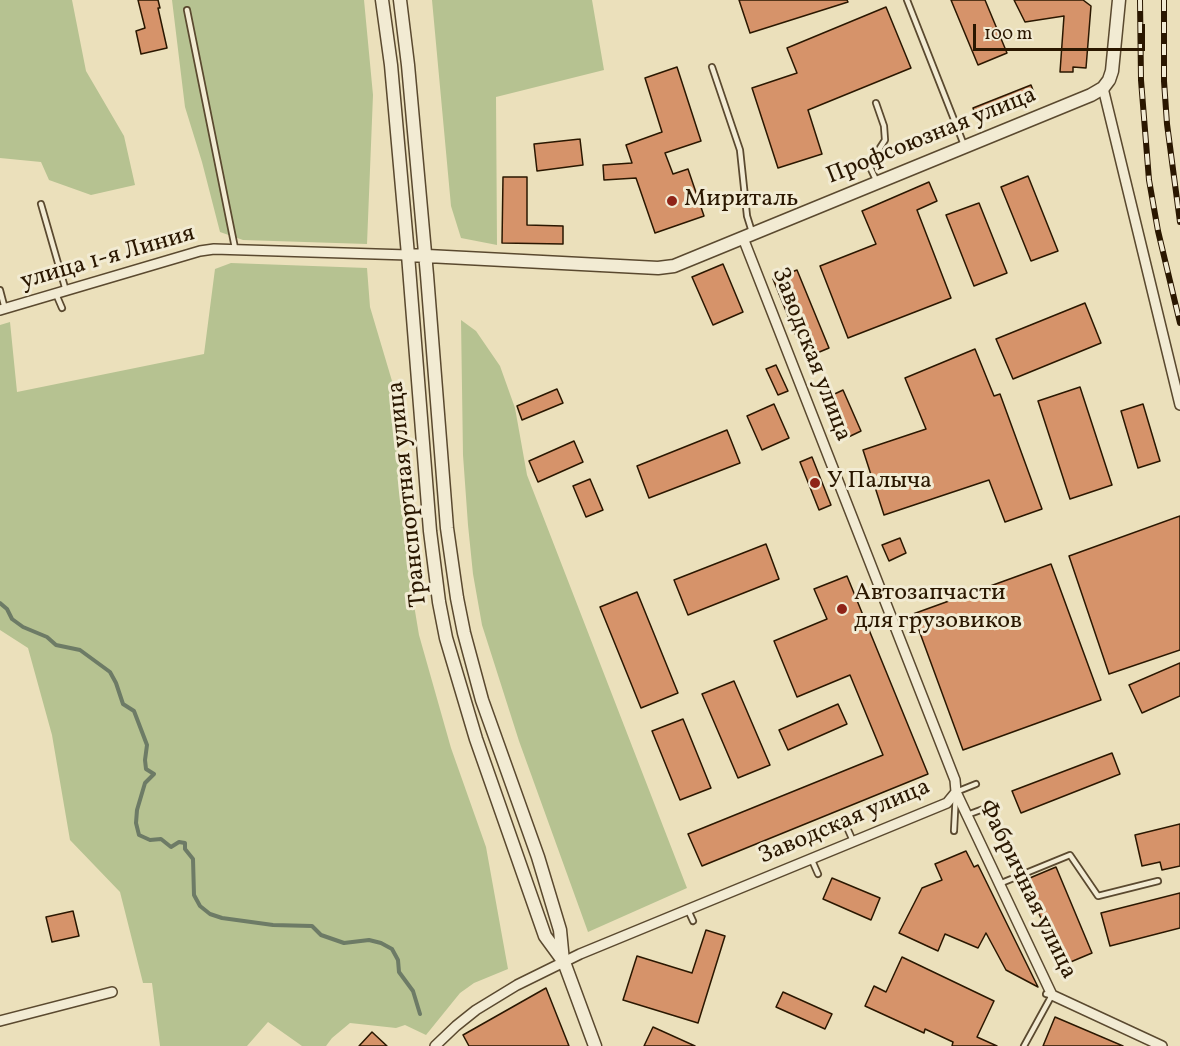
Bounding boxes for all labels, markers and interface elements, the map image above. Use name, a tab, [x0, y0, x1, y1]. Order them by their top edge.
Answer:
scale bar	[976, 12, 1148, 50]
text: 100 m	[984, 22, 1033, 47]
street label: Профсоюзная улица	[823, 82, 1041, 192]
place label: Мириталь	[684, 187, 798, 215]
marker: Мириталь	[665, 194, 679, 208]
street label: улица 1-я Линия	[17, 220, 199, 298]
street label: Заводская улица	[764, 264, 856, 446]
street label: Транспортная улица	[383, 380, 435, 608]
place label: У Палыча	[827, 469, 932, 497]
marker: У Палыча	[808, 476, 822, 490]
place label: Автозапчасти для грузовиков	[854, 581, 1022, 637]
marker: Автозапчасти для грузовиков	[835, 602, 849, 616]
street label: Заводская улица	[755, 774, 935, 872]
street label: Фабричная улица	[970, 796, 1082, 984]

